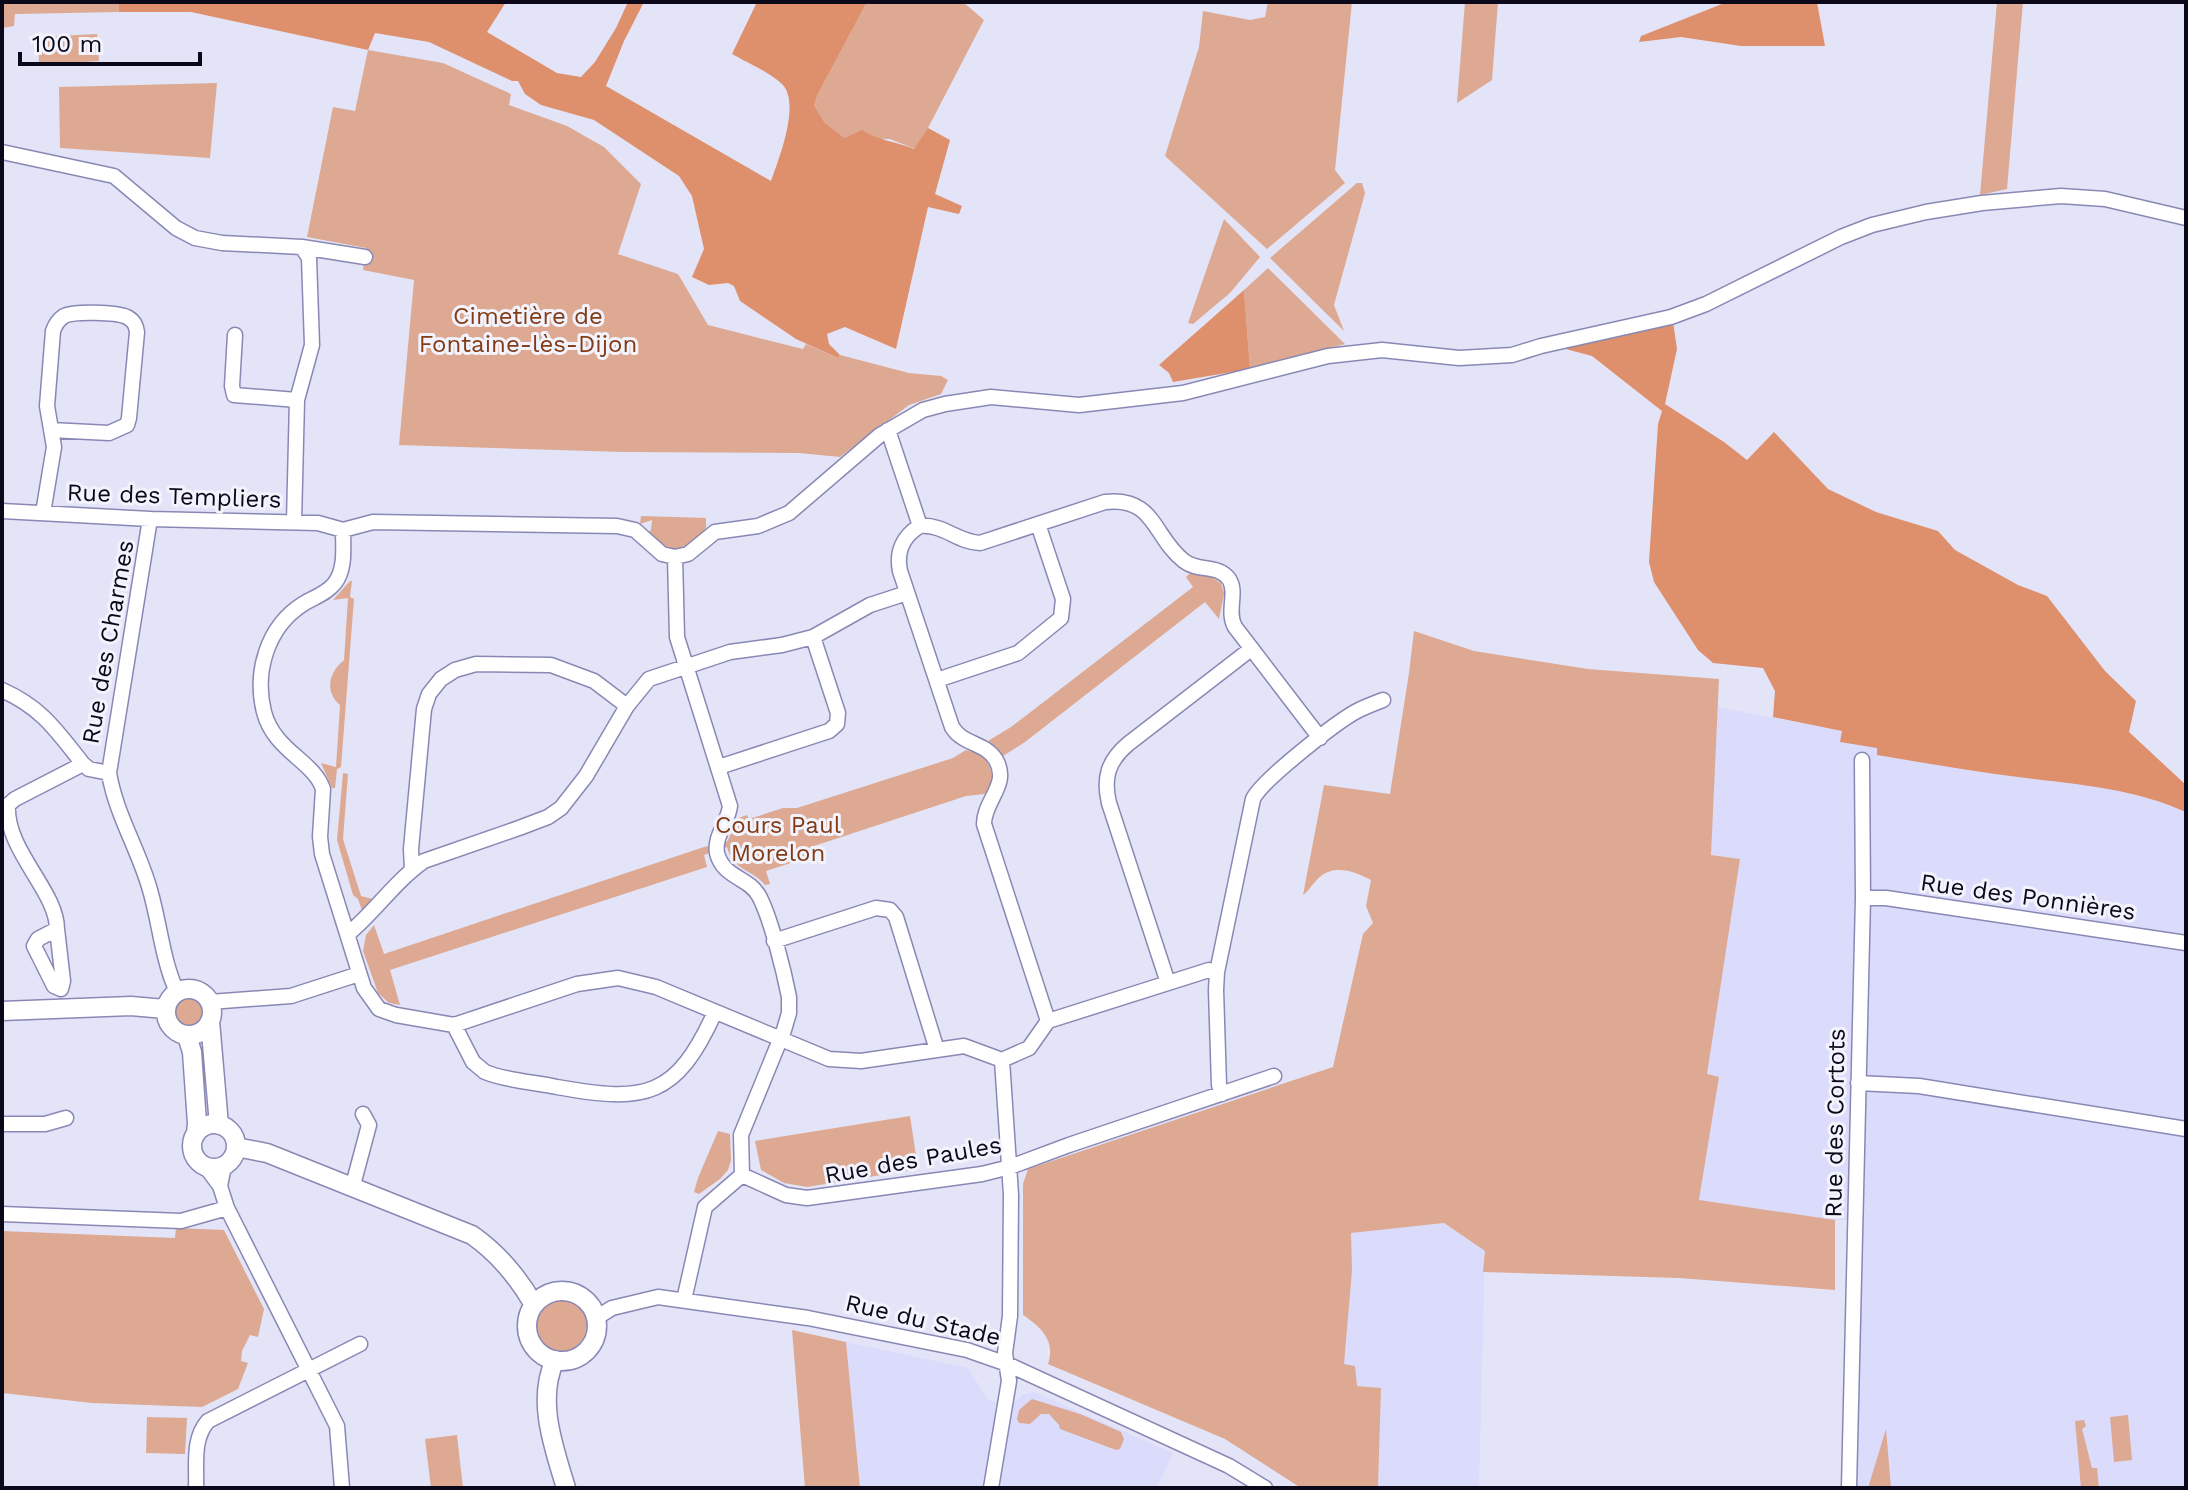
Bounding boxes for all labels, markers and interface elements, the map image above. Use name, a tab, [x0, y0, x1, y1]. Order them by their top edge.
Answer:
scale bar	[20, 16, 200, 66]
text: 100 m	[32, 30, 102, 58]
park label: Cimetière de Fontaine-lès-Dijon	[419, 302, 637, 358]
street label: Rue des Templiers	[66, 478, 282, 514]
street label: Rue des Charmes	[76, 538, 140, 746]
park label: Cours Paul Morelon	[715, 811, 842, 867]
street label: Rue des Ponnières	[1919, 868, 2137, 926]
street label: Rue des Cortots	[1819, 1028, 1851, 1218]
street label: Rue des Paules	[822, 1131, 1004, 1189]
street label: Rue du Stade	[843, 1289, 1003, 1351]

